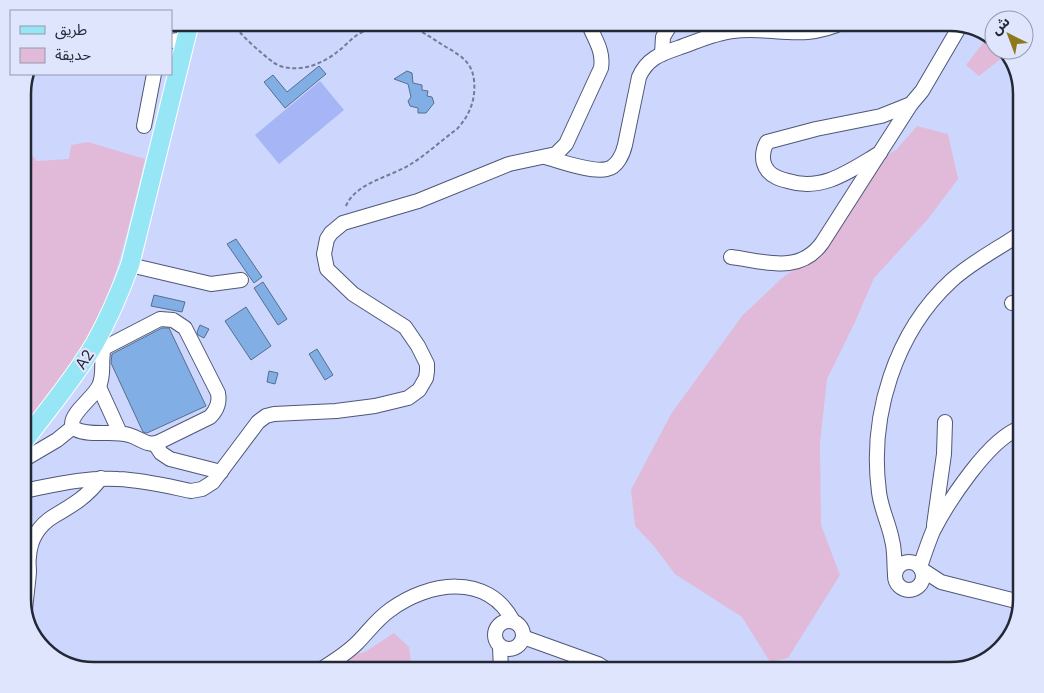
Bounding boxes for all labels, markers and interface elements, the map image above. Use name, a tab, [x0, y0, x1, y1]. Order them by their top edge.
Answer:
legend	[10, 10, 172, 75]
north arrow	[984, 10, 1034, 60]
text: ش	[987, 12, 1013, 38]
text: طريق	[55, 20, 87, 40]
text: حديقة	[55, 45, 91, 64]
street label: A2	[70, 345, 98, 373]

